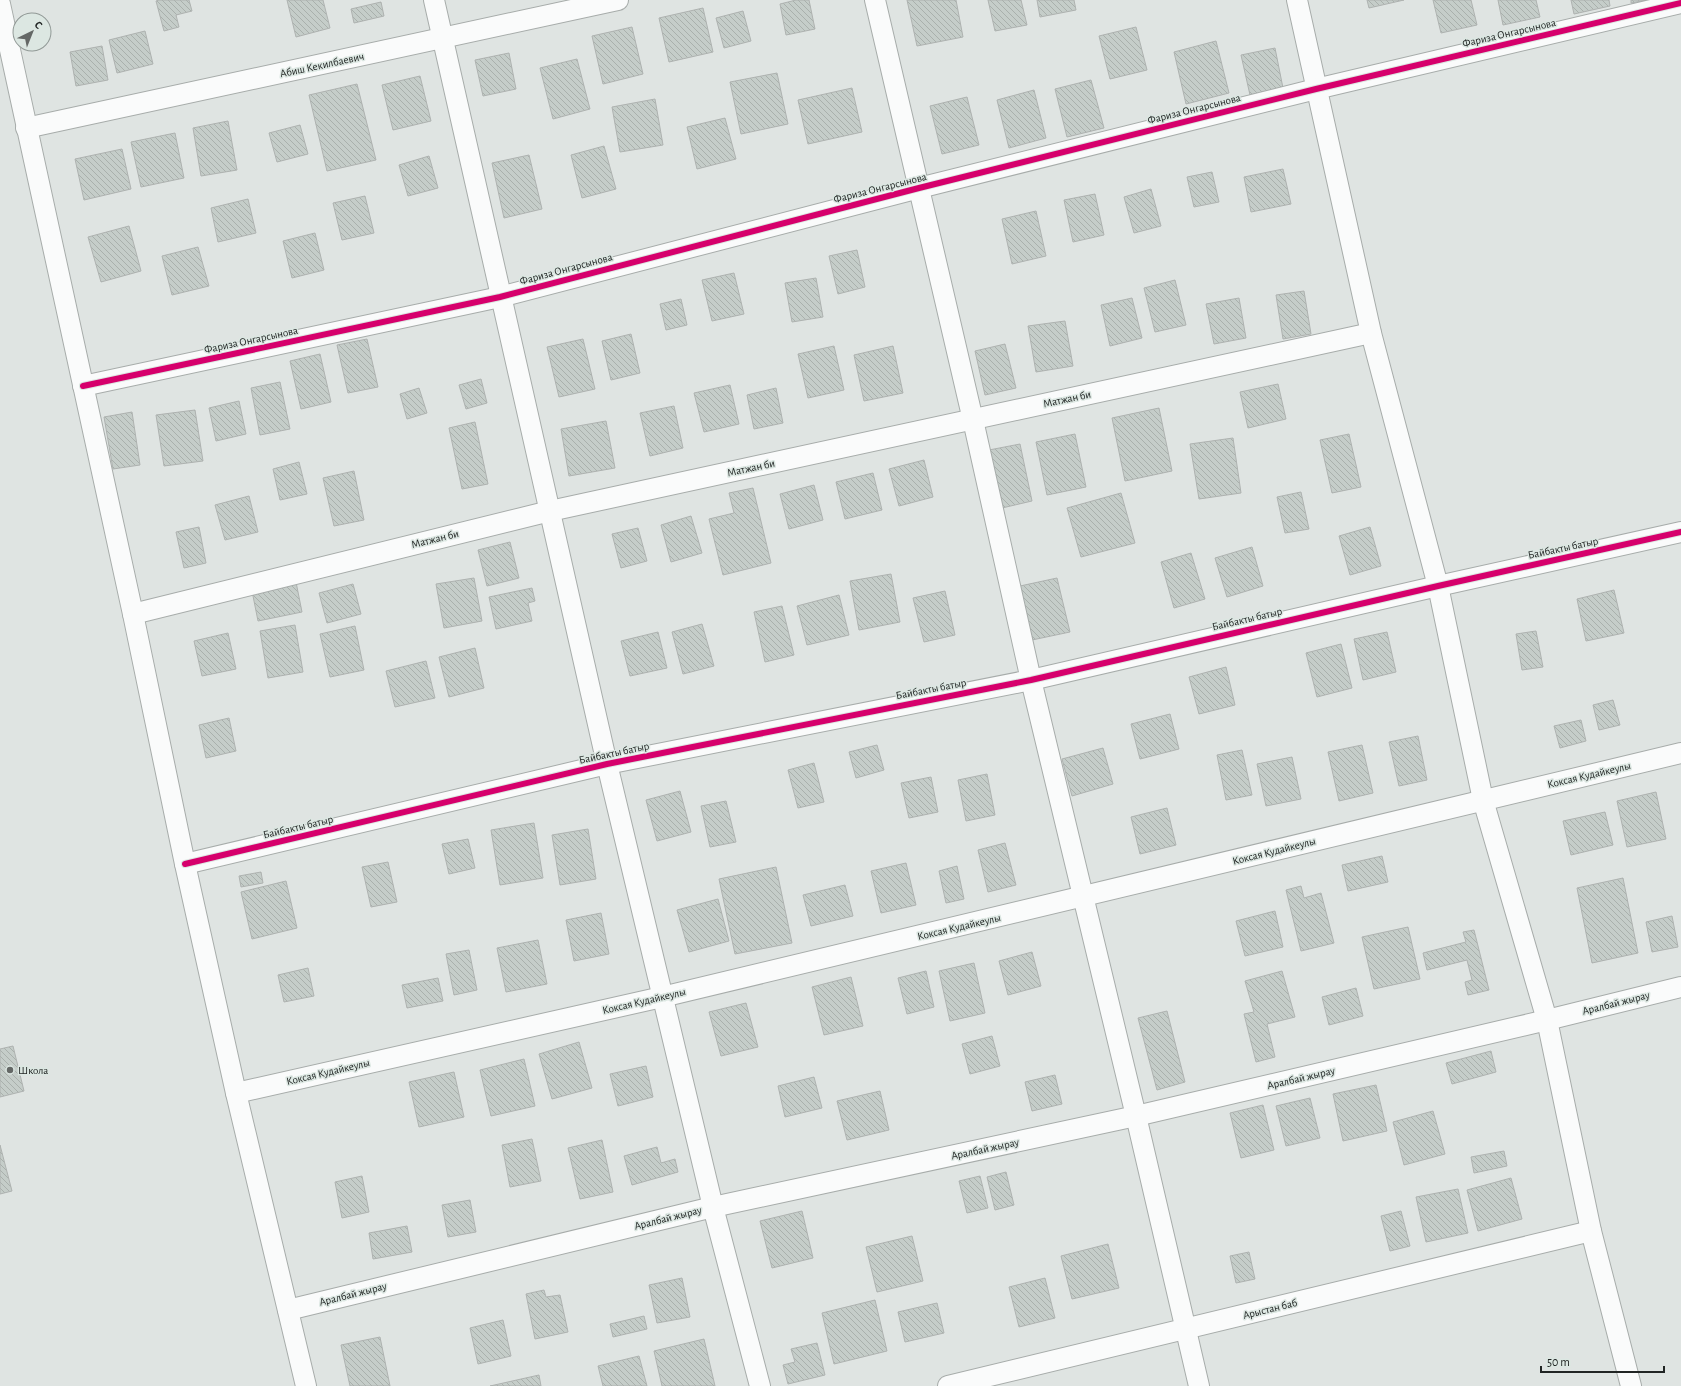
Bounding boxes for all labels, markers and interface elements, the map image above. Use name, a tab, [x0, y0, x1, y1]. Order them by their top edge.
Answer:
north arrow	[12, 12, 52, 52]
street label: Фариза Онгарсынова	[1461, 17, 1557, 49]
text: С	[32, 19, 44, 31]
street label: Абиш Кекилбаевич	[279, 51, 365, 79]
street label: Фариза Онгарсынова	[1146, 92, 1242, 126]
street label: Фариза Онгарсынова	[832, 171, 928, 205]
street label: Фариза Онгарсынова	[518, 251, 614, 287]
street label: Фариза Онгарсынова	[203, 325, 299, 355]
street label: Матжан би	[1042, 389, 1092, 409]
street label: Матжан би	[726, 458, 776, 478]
street label: Матжан би	[410, 528, 460, 550]
street label: Байбакты батыр	[1527, 535, 1600, 561]
street label: Байбакты батыр	[1211, 605, 1284, 632]
street label: Байбакты батыр	[895, 677, 968, 701]
street label: Байбакты батыр	[578, 740, 651, 766]
street label: Коксая Кудайкеулы	[1546, 760, 1632, 790]
street label: Байбакты батыр	[262, 813, 335, 840]
street label: Коксая Кудайкеулы	[1231, 835, 1317, 867]
street label: Коксая Кудайкеулы	[916, 912, 1002, 942]
street label: Коксая Кудайкеулы	[601, 986, 687, 1016]
street label: Аралбай жырау	[1581, 989, 1651, 1017]
street label: Коксая Кудайкеулы	[285, 1057, 371, 1087]
marker: Школа	[5, 1065, 15, 1075]
place label: Школа	[18, 1065, 48, 1076]
street label: Аралбай жырау	[1266, 1065, 1336, 1091]
street label: Аралбай жырау	[950, 1136, 1020, 1162]
street label: Аралбай жырау	[633, 1204, 703, 1232]
street label: Аралбай жырау	[318, 1280, 388, 1308]
street label: Арыстан баб	[1242, 1297, 1299, 1321]
scale bar	[1541, 1348, 1664, 1374]
text: 50 m	[1547, 1356, 1570, 1368]

